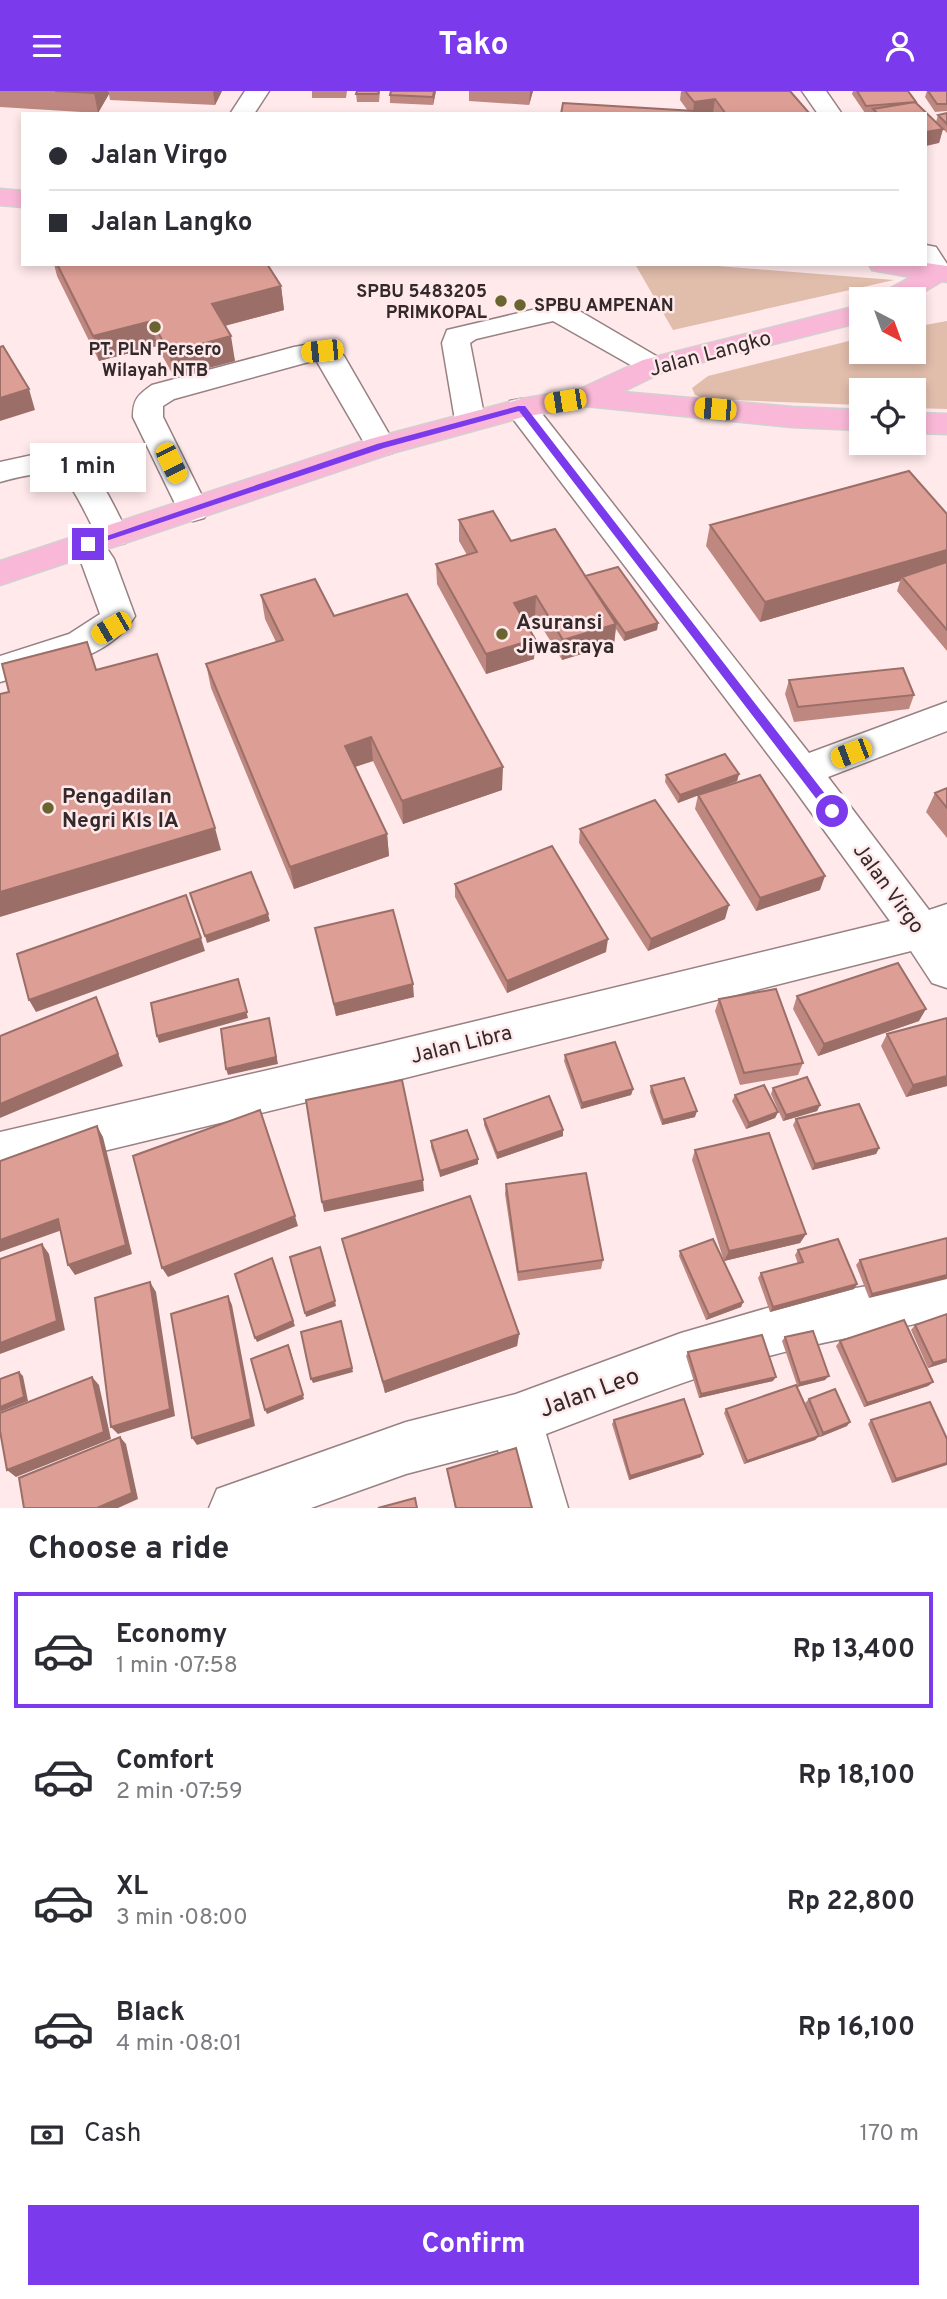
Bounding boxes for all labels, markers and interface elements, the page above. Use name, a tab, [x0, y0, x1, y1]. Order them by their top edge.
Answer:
text: Tako	[438, 26, 509, 66]
icon: menu	[28, 27, 66, 65]
icon: person	[881, 27, 919, 65]
text: Jalan Virgo	[91, 140, 228, 173]
text: Jalan Langko	[91, 207, 253, 240]
place label: SPBU 5483205 PRIMKOPAL	[356, 281, 487, 325]
north arrow	[849, 287, 926, 364]
map controls	[849, 287, 926, 455]
marker: SPBU 5483205 PRIMKOPAL	[493, 293, 509, 309]
place label: SPBU AMPENAN	[534, 295, 674, 318]
marker: SPBU AMPENAN	[512, 297, 528, 313]
marker: PT. PLN Persero Wilayah NTB	[147, 319, 163, 335]
street label: Jalan Langko	[646, 325, 774, 384]
car	[301, 338, 344, 364]
place label: PT. PLN Persero Wilayah NTB	[89, 339, 221, 383]
button: locate	[849, 378, 926, 455]
car	[543, 387, 588, 415]
car	[694, 397, 737, 421]
car	[153, 440, 190, 486]
callout: 1 min	[30, 442, 146, 491]
text: 1 min	[60, 453, 116, 482]
route end	[72, 528, 104, 560]
car	[88, 608, 135, 648]
place label: Asuransi Jiwasraya	[516, 610, 614, 661]
marker: Asuransi Jiwasraya	[494, 626, 510, 642]
car	[828, 736, 875, 770]
place label: Pengadilan Negri Kls IA	[62, 784, 179, 835]
route start	[816, 795, 848, 827]
marker: Pengadilan Negri Kls IA	[40, 800, 56, 816]
street label: Jalan Virgo	[846, 838, 930, 939]
street label: Jalan Libra	[408, 1020, 515, 1071]
street label: Jalan Leo	[536, 1362, 644, 1426]
text: Choose a ride	[28, 1530, 229, 1570]
icon: car	[32, 1619, 95, 1682]
text: Economy	[116, 1619, 227, 1652]
text: Rp 13,400	[793, 1634, 915, 1667]
text: 1 min · 07:58	[116, 1652, 238, 1681]
icon: car	[32, 1745, 95, 1808]
text: Comfort	[116, 1745, 214, 1778]
text: Rp 18,100	[798, 1760, 915, 1793]
text: 2 min · 07:59	[116, 1778, 243, 1807]
icon: car	[32, 1871, 95, 1934]
text: XL	[116, 1871, 148, 1904]
text: Rp 22,800	[787, 1886, 915, 1919]
text: 3 min · 08:00	[116, 1904, 248, 1933]
icon: car	[32, 1997, 95, 2060]
text: Black	[116, 1997, 185, 2030]
text: Rp 16,100	[798, 2012, 915, 2045]
text: 4 min · 08:01	[116, 2030, 242, 2059]
icon: cash	[28, 2116, 66, 2154]
text: Cash	[84, 2118, 141, 2151]
text: 170 m	[860, 2120, 919, 2149]
button: Confirm	[28, 2205, 919, 2285]

